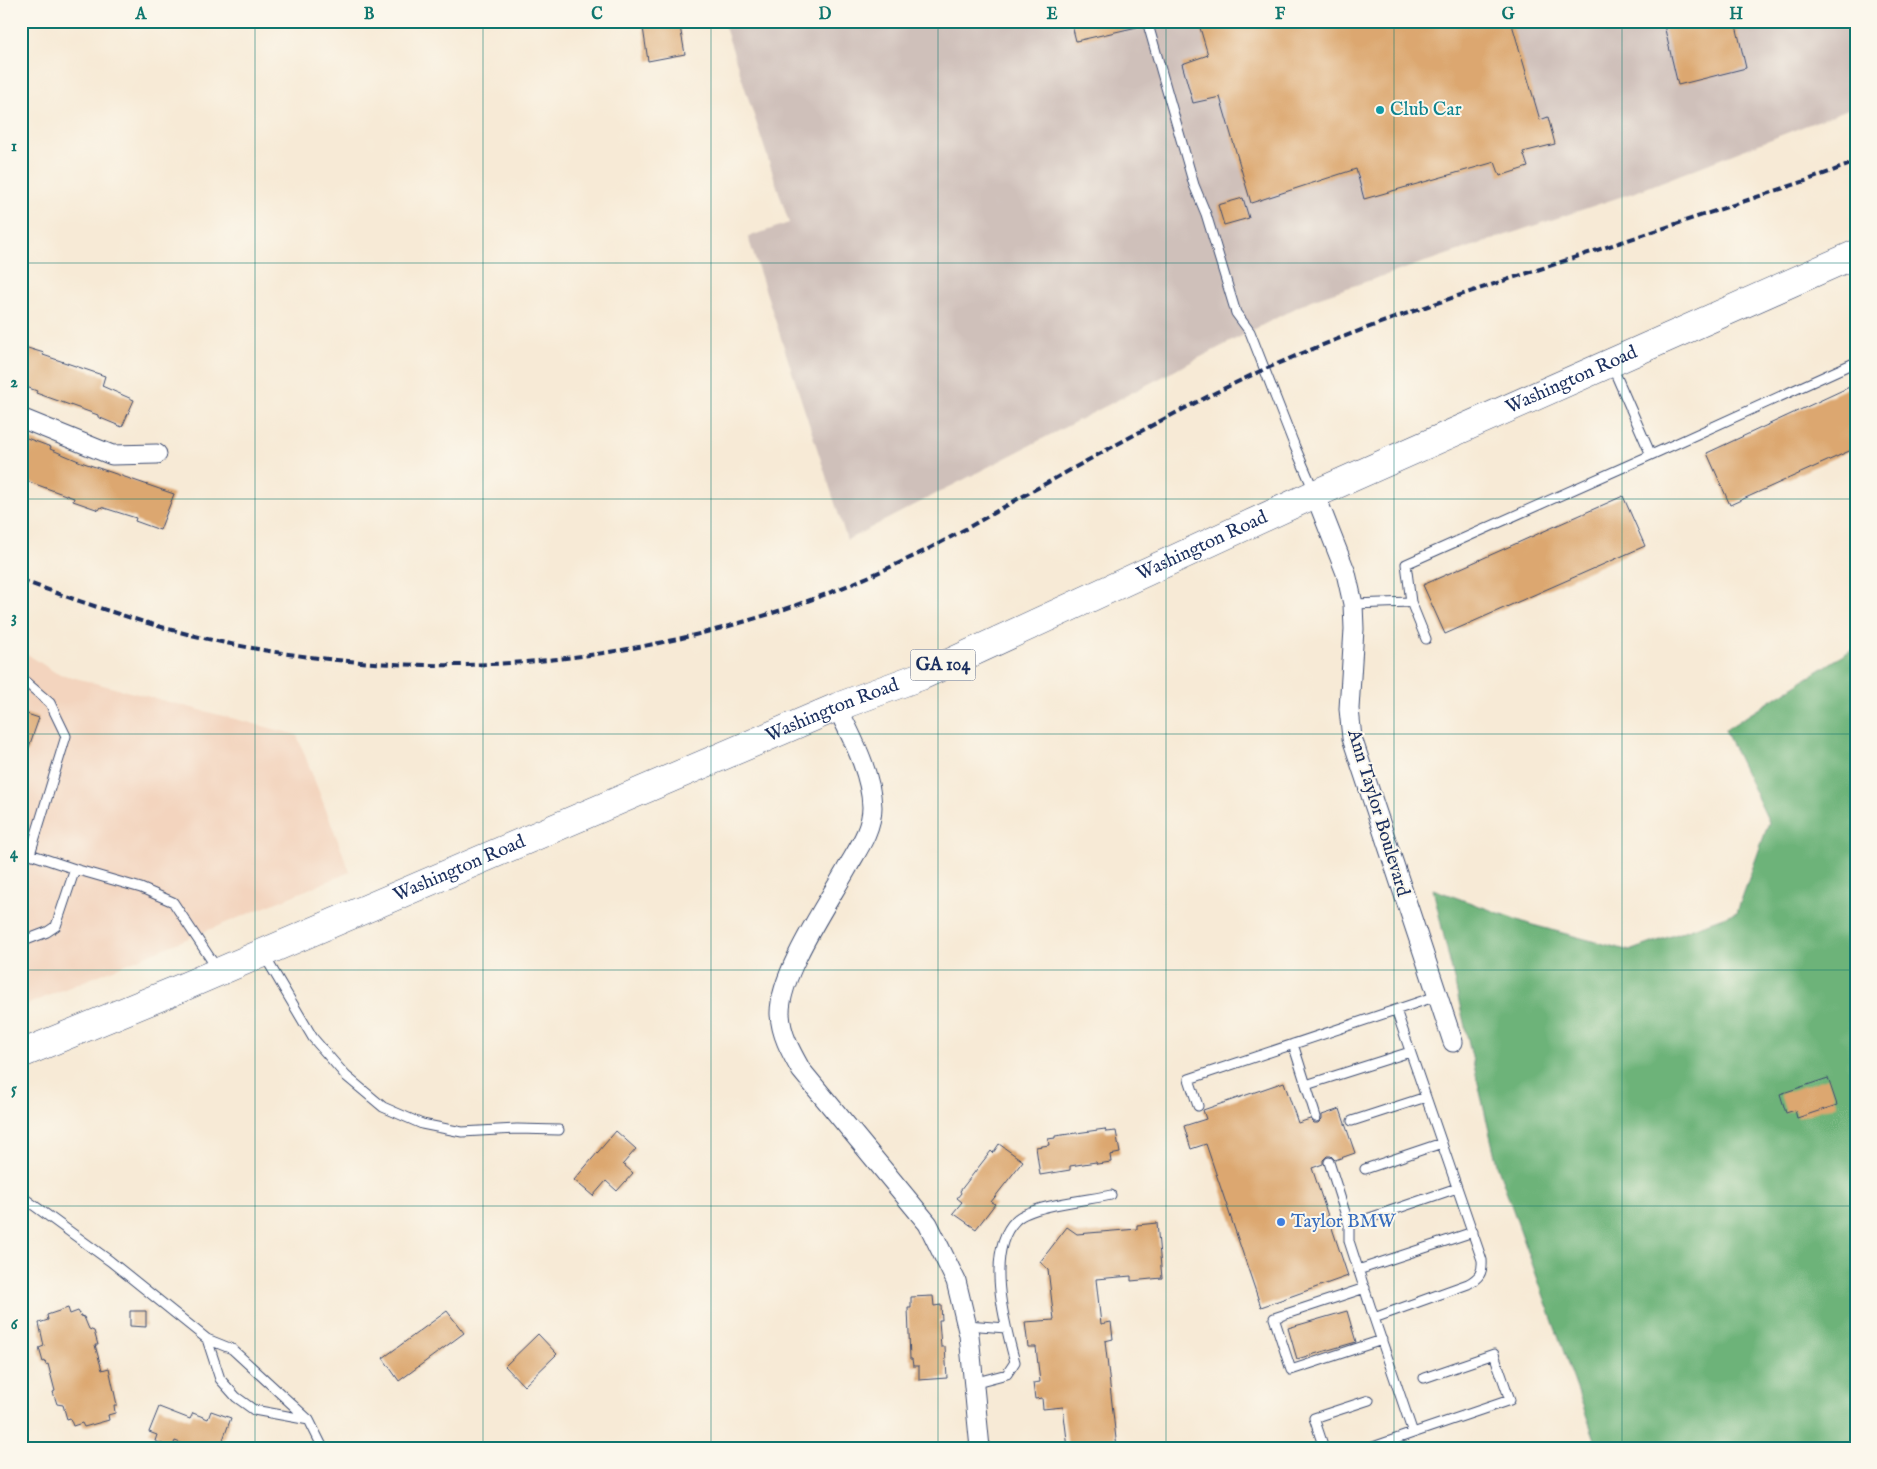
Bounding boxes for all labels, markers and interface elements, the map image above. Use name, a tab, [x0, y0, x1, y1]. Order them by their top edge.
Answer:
text: A	[135, 5, 148, 25]
text: B	[364, 5, 375, 25]
text: C	[591, 5, 603, 25]
text: D	[819, 5, 832, 25]
text: E	[1046, 5, 1058, 25]
text: F	[1275, 5, 1286, 25]
text: G	[1502, 5, 1515, 25]
text: H	[1729, 5, 1743, 25]
place label: Club Car	[1390, 98, 1462, 122]
marker: Club Car	[1374, 104, 1386, 116]
text: 1	[11, 137, 17, 157]
street label: Washington Road	[1502, 340, 1642, 420]
text: 2	[10, 373, 18, 393]
street label: Washington Road	[1133, 505, 1272, 587]
text: 3	[11, 608, 17, 628]
road number: GA 104	[910, 650, 976, 680]
street label: Washington Road	[762, 673, 903, 748]
street label: Ann Taylor Boulevard	[1341, 726, 1415, 900]
street label: Washington Road	[390, 830, 530, 908]
text: 4	[10, 844, 19, 864]
text: 5	[11, 1080, 17, 1100]
place label: Taylor BMW	[1291, 1210, 1396, 1234]
marker: Taylor BMW	[1275, 1216, 1287, 1228]
text: 6	[11, 1315, 19, 1335]

